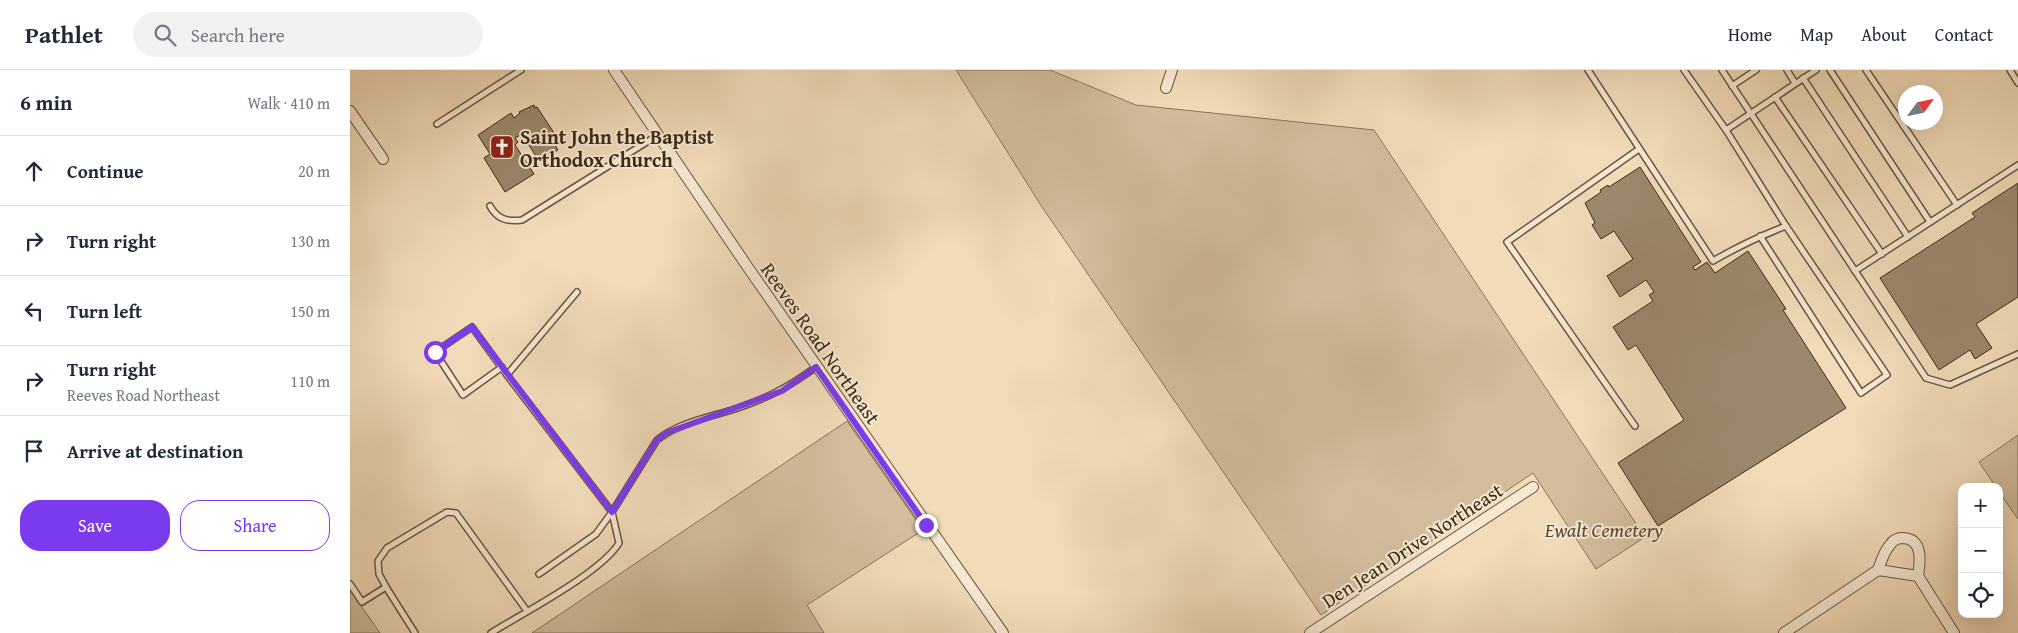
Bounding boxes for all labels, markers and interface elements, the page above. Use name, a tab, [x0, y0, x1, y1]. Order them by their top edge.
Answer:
search box	[133, 12, 483, 57]
text: Pathlet	[25, 17, 103, 52]
icon: search	[151, 21, 179, 49]
text: Search here	[191, 21, 285, 49]
text: Home	[1728, 21, 1772, 48]
text: Map	[1800, 21, 1833, 48]
text: About	[1861, 21, 1907, 48]
text: Contact	[1935, 21, 1993, 48]
north arrow	[1898, 85, 1943, 130]
text: 6 min	[20, 87, 72, 118]
text: Walk · 410 m	[247, 91, 330, 115]
place label: Saint John the Baptist Orthodox Church	[520, 122, 714, 174]
church icon: Saint John the Baptist Orthodox Church	[489, 134, 515, 160]
icon: ahead	[20, 157, 48, 185]
text: Continue	[67, 157, 144, 185]
text: 20 m	[298, 159, 330, 183]
icon: right	[20, 227, 48, 255]
text: Turn right	[67, 227, 156, 255]
text: 130 m	[290, 229, 330, 253]
street label: Reeves Road Northeast	[754, 256, 888, 430]
icon: left	[20, 297, 48, 325]
text: Turn left	[67, 297, 142, 325]
text: 150 m	[290, 299, 330, 323]
route start	[424, 341, 447, 364]
text: Turn right	[67, 355, 156, 383]
icon: right	[20, 367, 48, 395]
text: 110 m	[290, 369, 330, 393]
text: Reeves Road Northeast	[67, 383, 220, 407]
icon: arrive	[20, 437, 48, 465]
text: Arrive at destination	[67, 437, 243, 465]
street label: Den Jean Drive Northeast	[1316, 475, 1508, 615]
map controls	[1958, 483, 2003, 618]
button: +	[1958, 483, 2003, 528]
button: Save	[20, 500, 170, 551]
button: Share	[180, 500, 330, 551]
route end	[915, 514, 938, 537]
park label: Ewalt Cemetery	[1544, 515, 1663, 544]
button: −	[1958, 528, 2003, 573]
button: locate	[1958, 573, 2003, 618]

